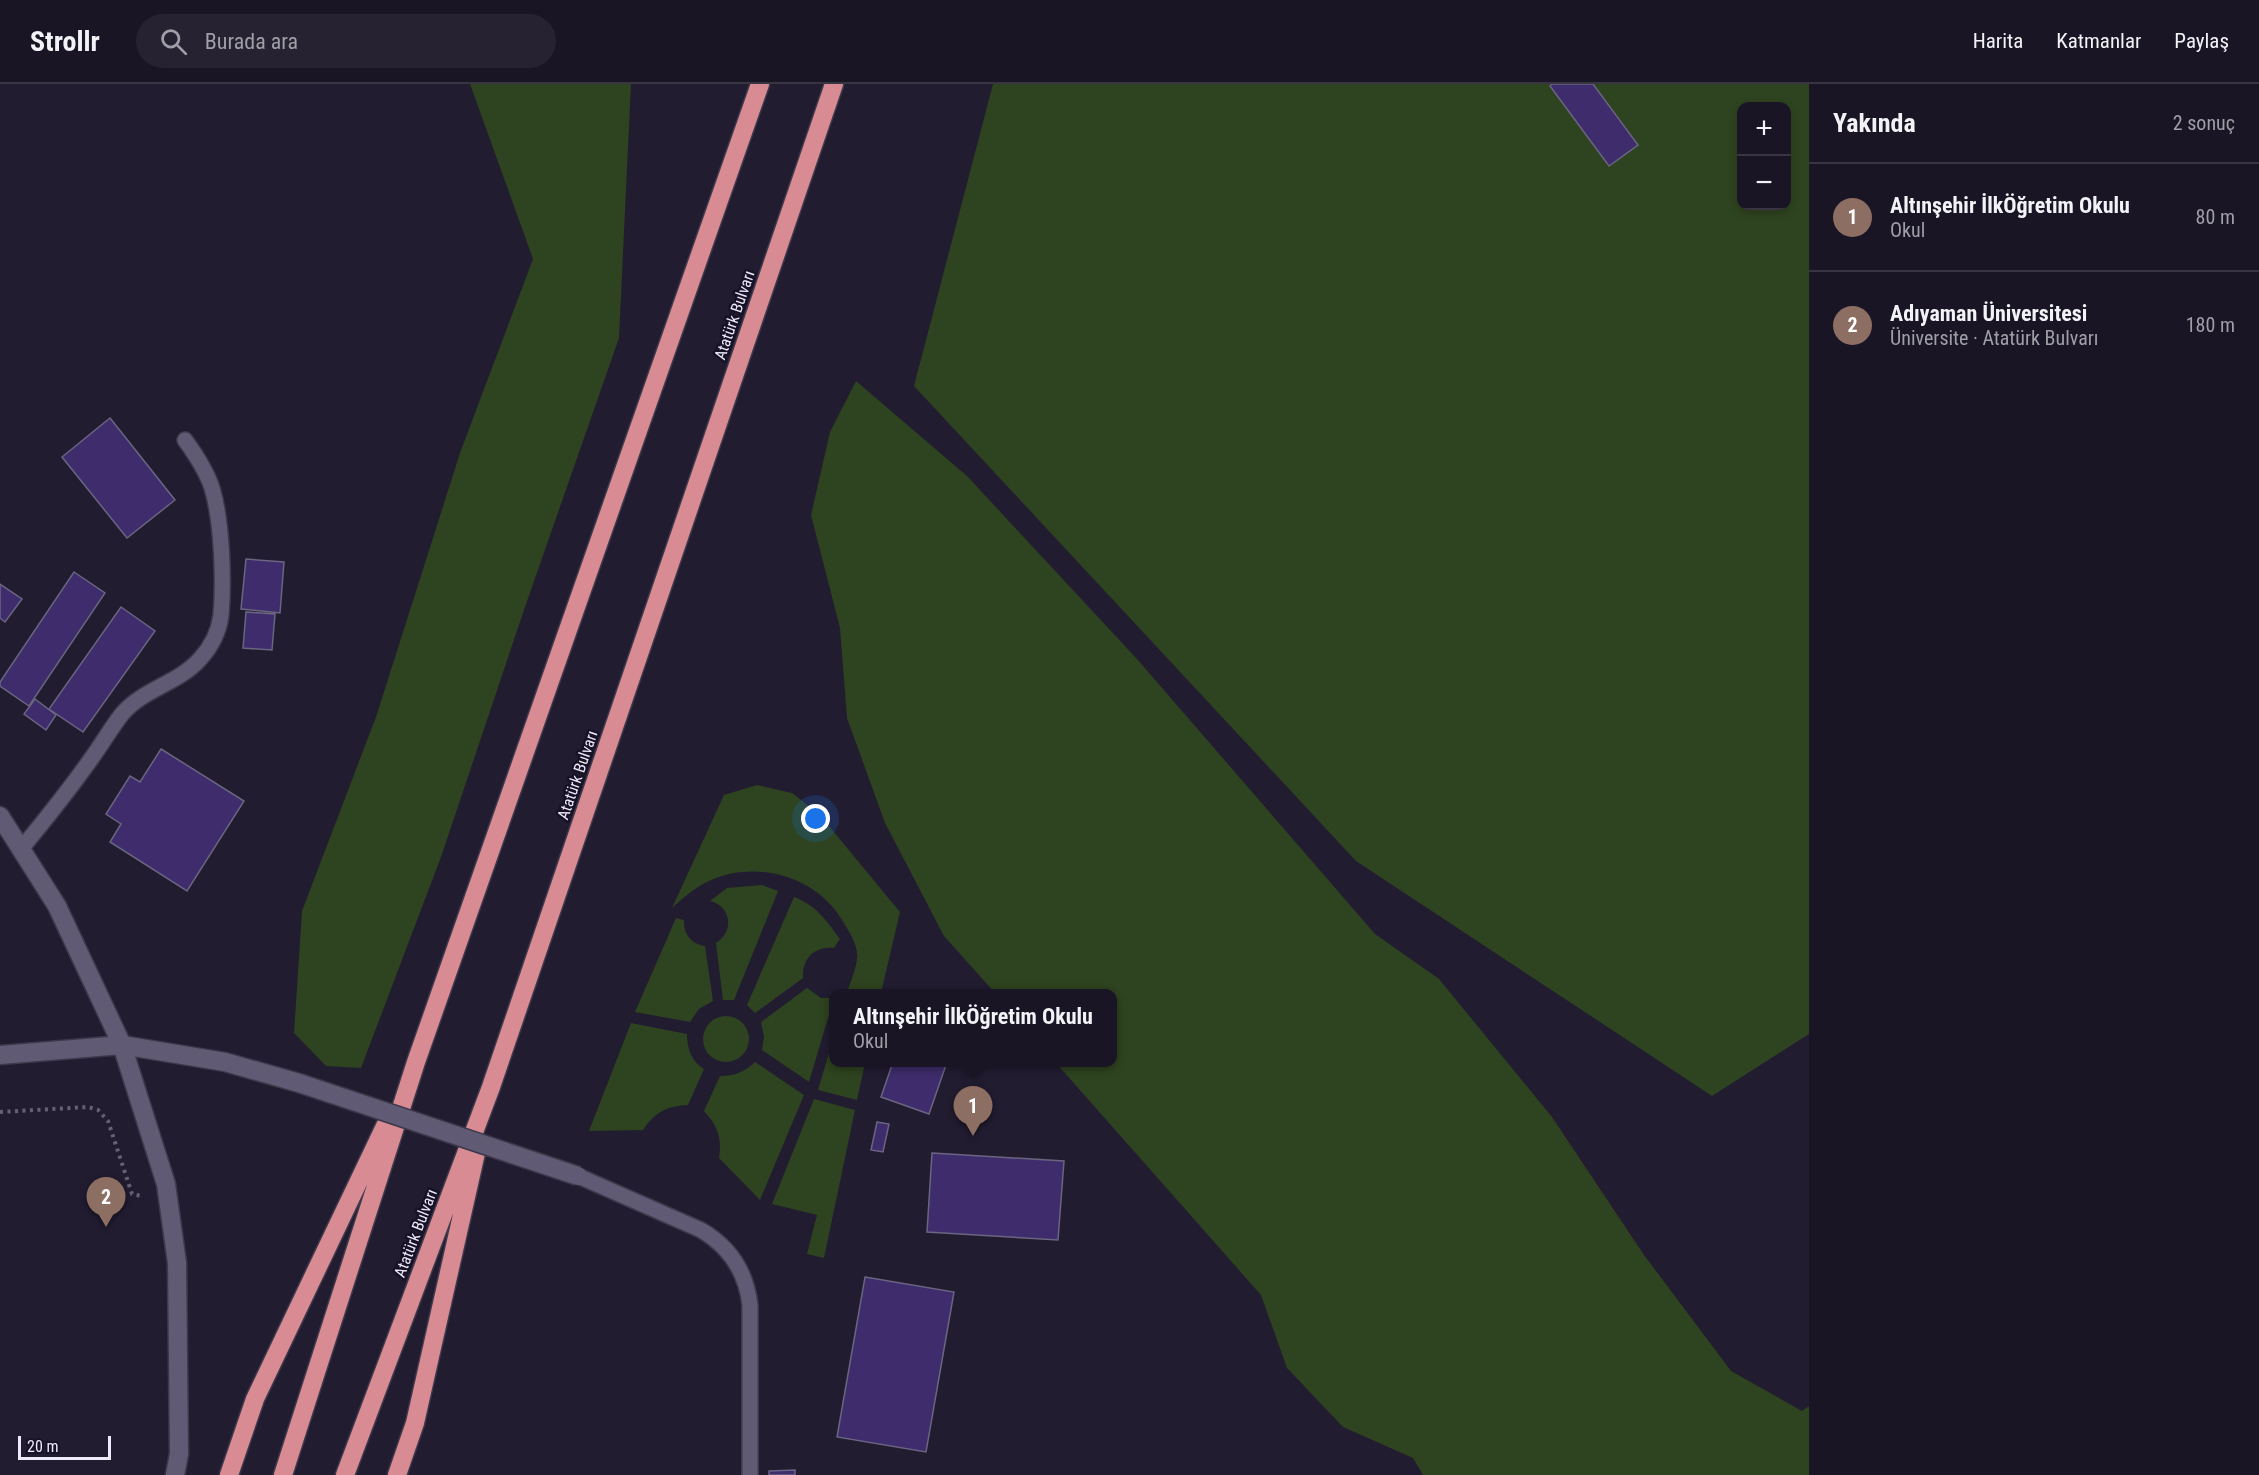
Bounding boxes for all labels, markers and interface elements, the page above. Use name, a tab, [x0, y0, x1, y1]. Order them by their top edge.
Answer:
search box	[136, 14, 556, 68]
text: Strollr	[30, 25, 100, 58]
icon: search	[157, 25, 190, 58]
text: Burada ara	[205, 29, 298, 54]
text: Harita	[1973, 29, 2023, 53]
text: Katmanlar	[2056, 29, 2141, 53]
text: Paylaş	[2174, 29, 2229, 53]
map controls	[1737, 102, 1791, 210]
button: +	[1737, 102, 1791, 156]
text: Yakında	[1833, 108, 1916, 138]
text: 2 sonuç	[2173, 111, 2235, 135]
button: −	[1737, 156, 1791, 210]
text: Altınşehir İlkÖğretim Okulu	[1890, 193, 2130, 218]
text: 1	[1847, 205, 1858, 229]
text: 80 m	[2196, 205, 2235, 229]
text: Okul	[1890, 218, 1925, 242]
street label: Atatürk Bulvarı	[710, 268, 759, 362]
text: Adıyaman Üniversitesi	[1890, 301, 2087, 326]
text: 2	[1847, 313, 1858, 337]
text: 180 m	[2186, 313, 2235, 337]
text: Üniversite · Atatürk Bulvarı	[1890, 326, 2099, 350]
street label: Atatürk Bulvarı	[553, 728, 602, 822]
your location	[801, 804, 830, 833]
popup	[829, 989, 1117, 1067]
text: Altınşehir İlkÖğretim Okulu	[853, 1004, 1093, 1029]
text: Okul	[853, 1029, 888, 1053]
pin: 1	[954, 1086, 992, 1136]
pin: 2	[86, 1178, 126, 1227]
street label: Atatürk Bulvarı	[390, 1186, 441, 1280]
scale bar	[18, 1433, 111, 1460]
text: 20 m	[27, 1437, 59, 1456]

